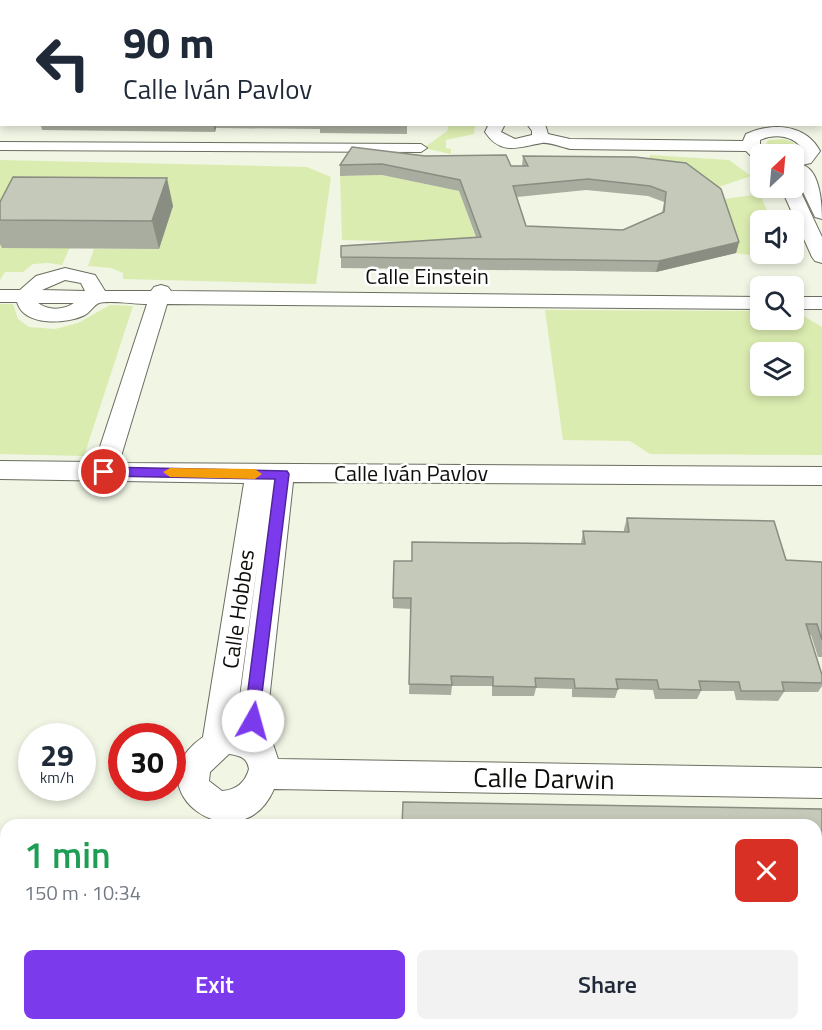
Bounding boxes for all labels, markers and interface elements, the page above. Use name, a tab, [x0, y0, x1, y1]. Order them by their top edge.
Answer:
text: 90 m	[123, 10, 215, 74]
icon: left	[24, 24, 102, 102]
text: Calle Iván Pavlov	[123, 68, 312, 109]
north arrow	[750, 144, 804, 198]
map controls	[750, 144, 804, 396]
button: sound	[750, 210, 804, 264]
street label: Calle Einstein	[365, 259, 489, 293]
button: search	[750, 276, 804, 330]
button: layers	[750, 342, 804, 396]
pin	[78, 446, 129, 497]
icon: arrive	[87, 455, 120, 488]
street label: Calle Iván Pavlov	[334, 456, 488, 490]
street label: Calle Hobbes	[213, 547, 263, 671]
position arrow	[221, 689, 285, 753]
speed limit sign: 30	[108, 723, 186, 801]
text: 29	[40, 732, 74, 778]
street label: Calle Darwin	[473, 756, 615, 799]
text: km/h	[40, 766, 74, 789]
text: 1 min	[24, 827, 111, 882]
button: close	[735, 839, 798, 902]
text: 150 m · 10:34	[24, 877, 141, 908]
button: Exit	[24, 950, 405, 1019]
button: Share	[417, 950, 798, 1019]

